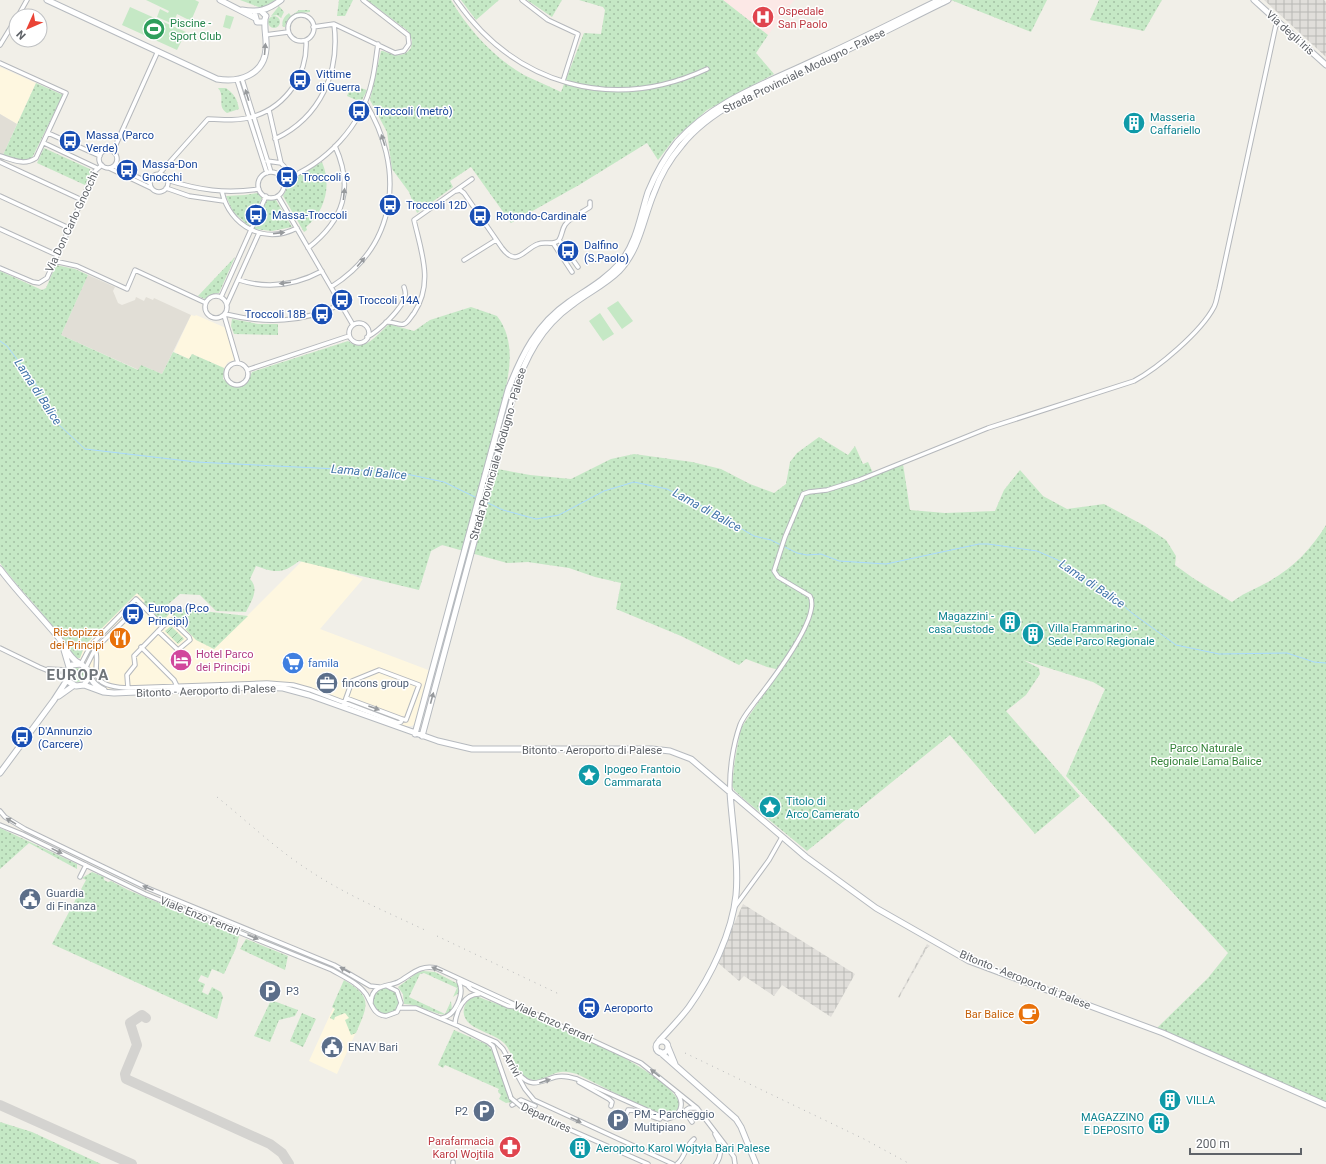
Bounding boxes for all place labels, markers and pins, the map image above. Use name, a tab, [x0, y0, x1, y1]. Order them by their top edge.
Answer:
hospital icon: Ospedale San Paolo	[750, 4, 776, 30]
place label: Ospedale San Paolo	[778, 5, 827, 31]
sports icon: Piscine - Sport Club	[141, 16, 167, 42]
place label: Piscine - Sport Club	[170, 17, 221, 43]
bus stop icon: Vittime di Guerra	[287, 67, 313, 93]
place label: Vittime di Guerra	[316, 68, 360, 94]
bus stop icon: Troccoli (metrò)	[346, 98, 372, 124]
place label: Troccoli (metrò)	[374, 105, 453, 118]
building icon: Masseria Caffariello	[1121, 110, 1147, 136]
place label: Masseria Caffariello	[1150, 111, 1201, 137]
bus stop icon: Massa (Parco Verde)	[57, 128, 83, 154]
place label: Massa (Parco Verde)	[86, 129, 154, 155]
bus stop icon: Massa-Don Gnocchi	[114, 157, 140, 183]
place label: Massa-Don Gnocchi	[142, 158, 198, 184]
bus stop icon: Troccoli 6	[274, 164, 300, 190]
place label: Troccoli 6	[302, 171, 350, 184]
bus stop icon: Troccoli 12D	[377, 192, 403, 218]
place label: Troccoli 12D	[406, 199, 468, 212]
bus stop icon: Massa-Troccoli	[243, 202, 269, 228]
bus stop icon: Rotondo-Cardinale	[467, 203, 493, 229]
place label: Massa-Troccoli	[272, 209, 347, 222]
place label: Rotondo-Cardinale	[496, 210, 587, 223]
bus stop icon: Dalfino (S.Paolo)	[555, 238, 581, 264]
place label: Dalfino (S.Paolo)	[584, 239, 629, 265]
bus stop icon: Troccoli 14A	[329, 287, 355, 313]
place label: Troccoli 14A	[358, 294, 420, 307]
bus stop icon: Troccoli 18B	[309, 301, 335, 327]
place label: Troccoli 18B	[245, 308, 306, 321]
bus stop icon: Europa (P.co Principi)	[120, 601, 146, 627]
place label: Europa (P.co Principi)	[148, 602, 209, 628]
building icon: Magazzini - casa custode	[997, 609, 1023, 635]
place label: Magazzini - casa custode	[929, 610, 994, 636]
building icon: Villa Frammarino - Sede Parco Regionale	[1020, 621, 1046, 647]
place label: Villa Frammarino - Sede Parco Regionale	[1048, 622, 1155, 648]
restaurant icon: Ristopizza dei Principi	[107, 625, 133, 651]
place label: Ristopizza dei Principi	[50, 626, 104, 652]
hotel icon: Hotel Parco dei Principi	[168, 647, 194, 673]
place label: Hotel Parco dei Principi	[196, 648, 253, 674]
supermarket icon: famila	[280, 650, 306, 676]
place label: famila	[308, 657, 339, 670]
office icon: fincons group	[314, 670, 340, 696]
place label: fincons group	[342, 677, 409, 690]
bus stop icon: D'Annunzio (Carcere)	[9, 724, 35, 750]
place label: D'Annunzio (Carcere)	[38, 725, 92, 751]
place icon: Ipogeo Frantoio Cammarata	[576, 762, 602, 788]
place label: Ipogeo Frantoio Cammarata	[604, 763, 681, 789]
place icon: Titolo di Arco Camerato	[757, 794, 783, 820]
place label: Titolo di Arco Camerato	[786, 795, 859, 821]
public building icon: Guardia di Finanza	[17, 886, 43, 912]
place label: Guardia di Finanza	[46, 887, 96, 913]
parking icon: P3	[257, 978, 283, 1004]
place label: P3	[286, 985, 299, 998]
station icon: Aeroporto	[576, 995, 602, 1021]
cafe icon: Bar Balice	[1016, 1001, 1042, 1027]
place label: Aeroporto	[604, 1002, 653, 1015]
place label: Bar Balice	[965, 1008, 1014, 1021]
public building icon: ENAV Bari	[319, 1034, 345, 1060]
place label: ENAV Bari	[348, 1041, 398, 1054]
building icon: VILLA	[1157, 1087, 1183, 1113]
place label: VILLA	[1186, 1094, 1216, 1107]
parking icon: P2	[471, 1098, 497, 1124]
place label: P2	[455, 1105, 468, 1118]
parking icon: PM - Parcheggio Multipiano	[605, 1107, 631, 1133]
place label: PM - Parcheggio Multipiano	[634, 1108, 714, 1134]
building icon: MAGAZZINO E DEPOSITO	[1146, 1110, 1172, 1136]
place label: MAGAZZINO E DEPOSITO	[1081, 1111, 1144, 1137]
pharmacy icon: Parafarmacia Karol Wojtila	[497, 1134, 523, 1160]
place label: Parafarmacia Karol Wojtila	[428, 1135, 494, 1161]
building icon: Aeroporto Karol Wojtyła Bari Palese	[567, 1135, 593, 1161]
place label: Aeroporto Karol Wojtyła Bari Palese	[596, 1142, 770, 1155]

